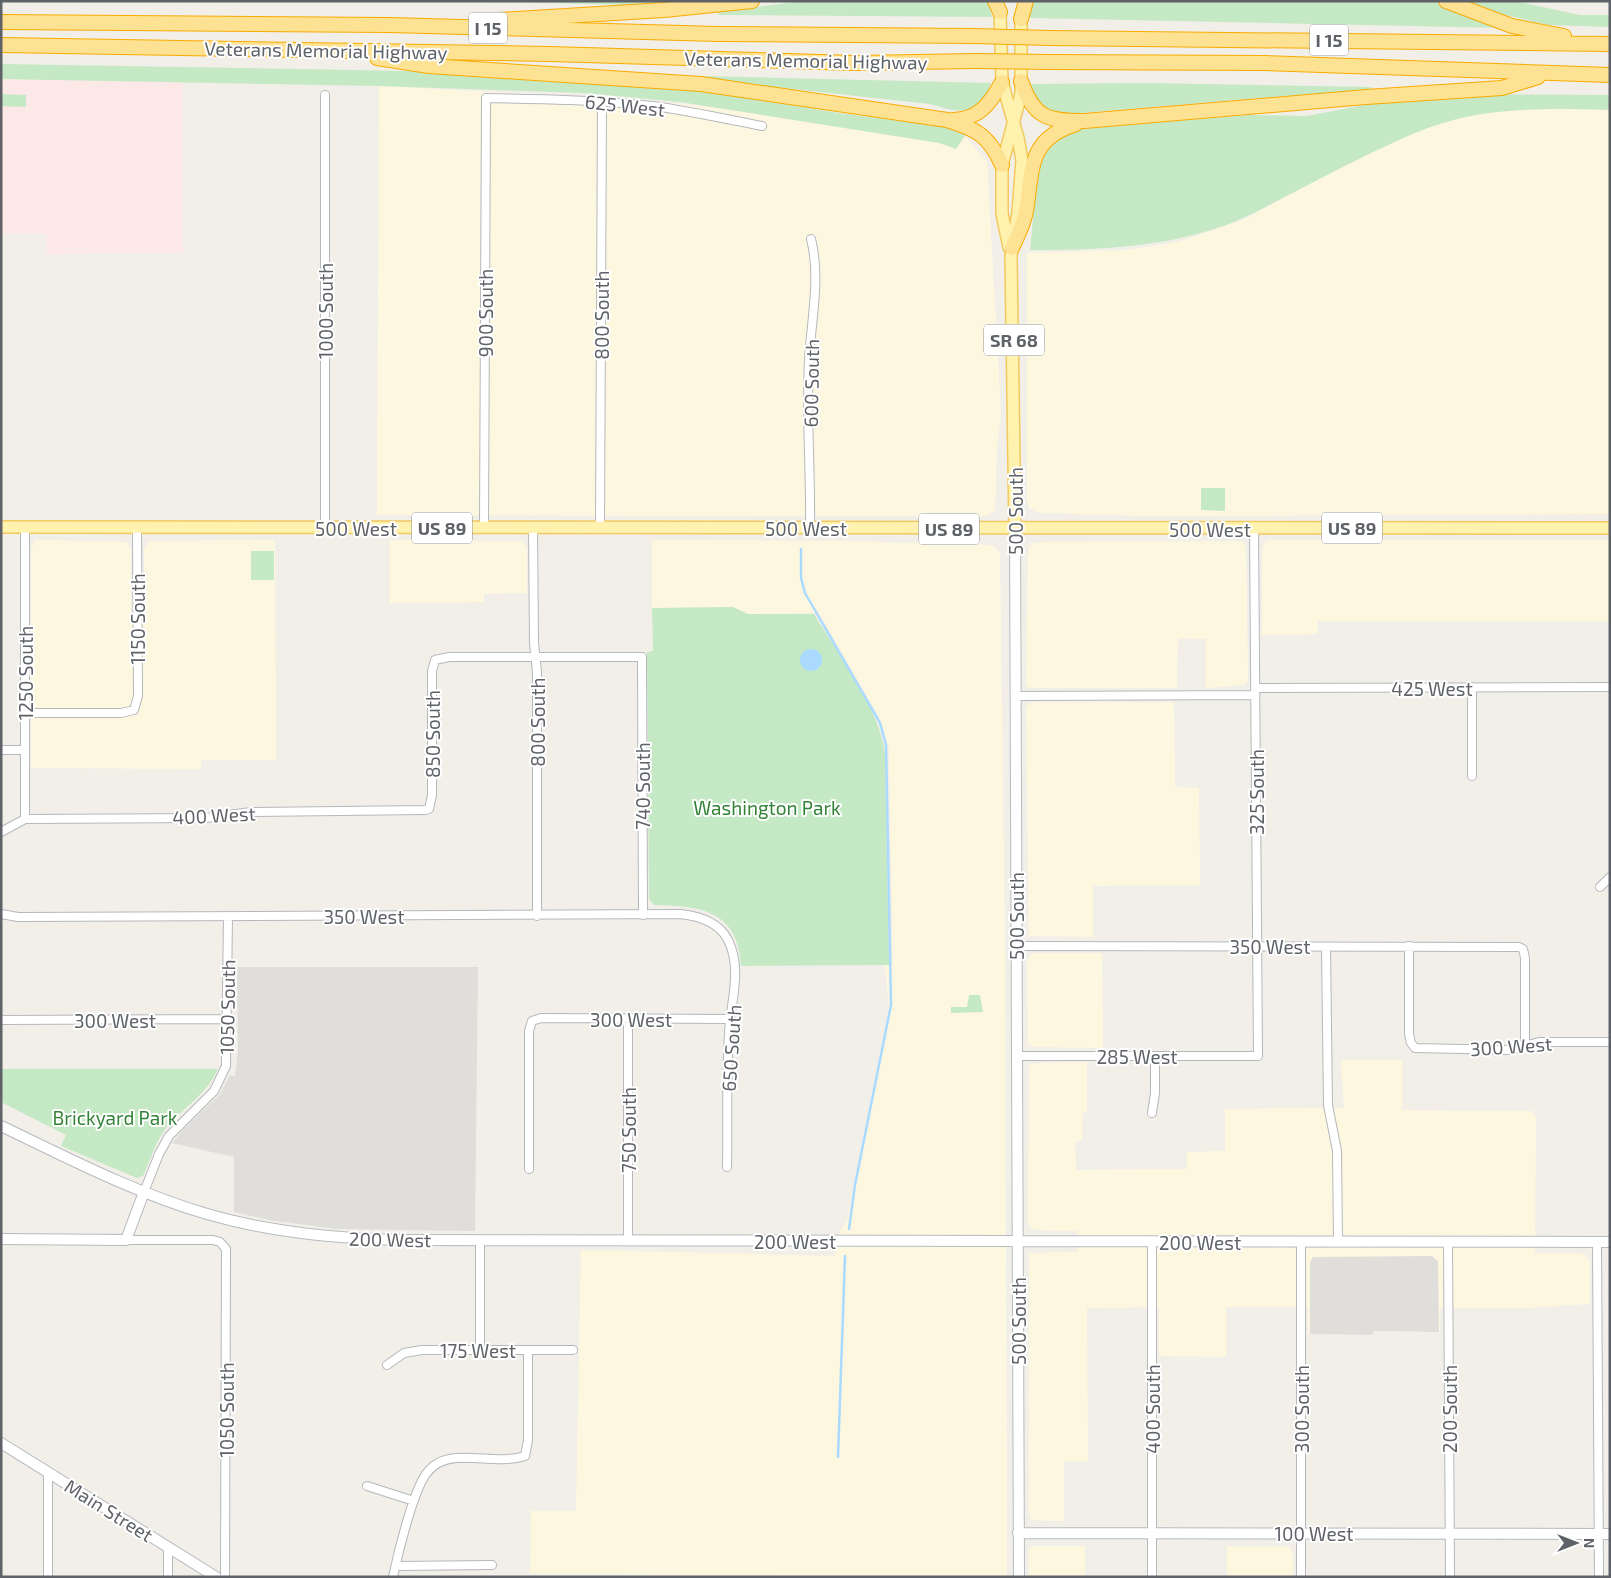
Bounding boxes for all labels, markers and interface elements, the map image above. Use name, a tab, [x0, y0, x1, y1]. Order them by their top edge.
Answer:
road number: I 15	[469, 12, 507, 44]
road number: I 15	[1310, 24, 1348, 56]
street label: Veterans Memorial Highway	[204, 36, 448, 64]
street label: Veterans Memorial Highway	[684, 46, 928, 74]
street label: 625 West	[584, 89, 666, 121]
street label: 1000 South	[314, 263, 337, 359]
street label: 900 South	[474, 269, 497, 357]
street label: 800 South	[590, 270, 613, 360]
road number: SR 68	[984, 324, 1044, 356]
street label: 600 South	[799, 339, 823, 427]
street label: 500 South	[1004, 467, 1027, 555]
road number: US 89	[412, 512, 472, 544]
road number: US 89	[1322, 512, 1382, 544]
road number: US 89	[919, 514, 979, 544]
street label: 500 West	[315, 517, 397, 540]
street label: 500 West	[765, 517, 847, 540]
street label: 500 West	[1169, 518, 1251, 541]
street label: 1150 South	[126, 573, 149, 665]
street label: 1250 South	[14, 626, 37, 720]
street label: 800 South	[526, 677, 549, 767]
street label: 425 West	[1391, 677, 1473, 700]
street label: 850 South	[421, 690, 444, 778]
street label: 740 South	[631, 742, 654, 830]
street label: 325 South	[1245, 749, 1268, 835]
park label: Washington Park	[693, 796, 841, 819]
street label: 400 West	[172, 801, 256, 829]
street label: 500 South	[1005, 872, 1028, 960]
street label: 350 West	[324, 905, 404, 928]
street label: 350 West	[1230, 935, 1310, 958]
street label: 1050 South	[215, 959, 239, 1055]
street label: 650 South	[716, 1004, 746, 1092]
street label: 300 West	[590, 1008, 672, 1031]
street label: 300 West	[74, 1009, 156, 1032]
street label: 300 West	[1469, 1032, 1553, 1060]
street label: 285 West	[1096, 1045, 1178, 1068]
street label: 750 South	[617, 1087, 640, 1173]
park label: Brickyard Park	[53, 1106, 178, 1129]
street label: 200 West	[349, 1227, 431, 1251]
street label: 200 West	[754, 1230, 836, 1253]
street label: 200 West	[1159, 1231, 1241, 1254]
street label: 500 South	[1007, 1277, 1030, 1365]
street label: 175 West	[440, 1339, 516, 1362]
street label: 1050 South	[215, 1362, 238, 1458]
street label: 400 South	[1141, 1364, 1164, 1454]
street label: 300 South	[1290, 1365, 1313, 1453]
street label: 200 South	[1438, 1365, 1461, 1453]
street label: Main Street	[61, 1474, 157, 1546]
north arrow	[1551, 1518, 1601, 1568]
street label: 100 West	[1274, 1522, 1354, 1545]
text: N	[1581, 1538, 1598, 1548]

